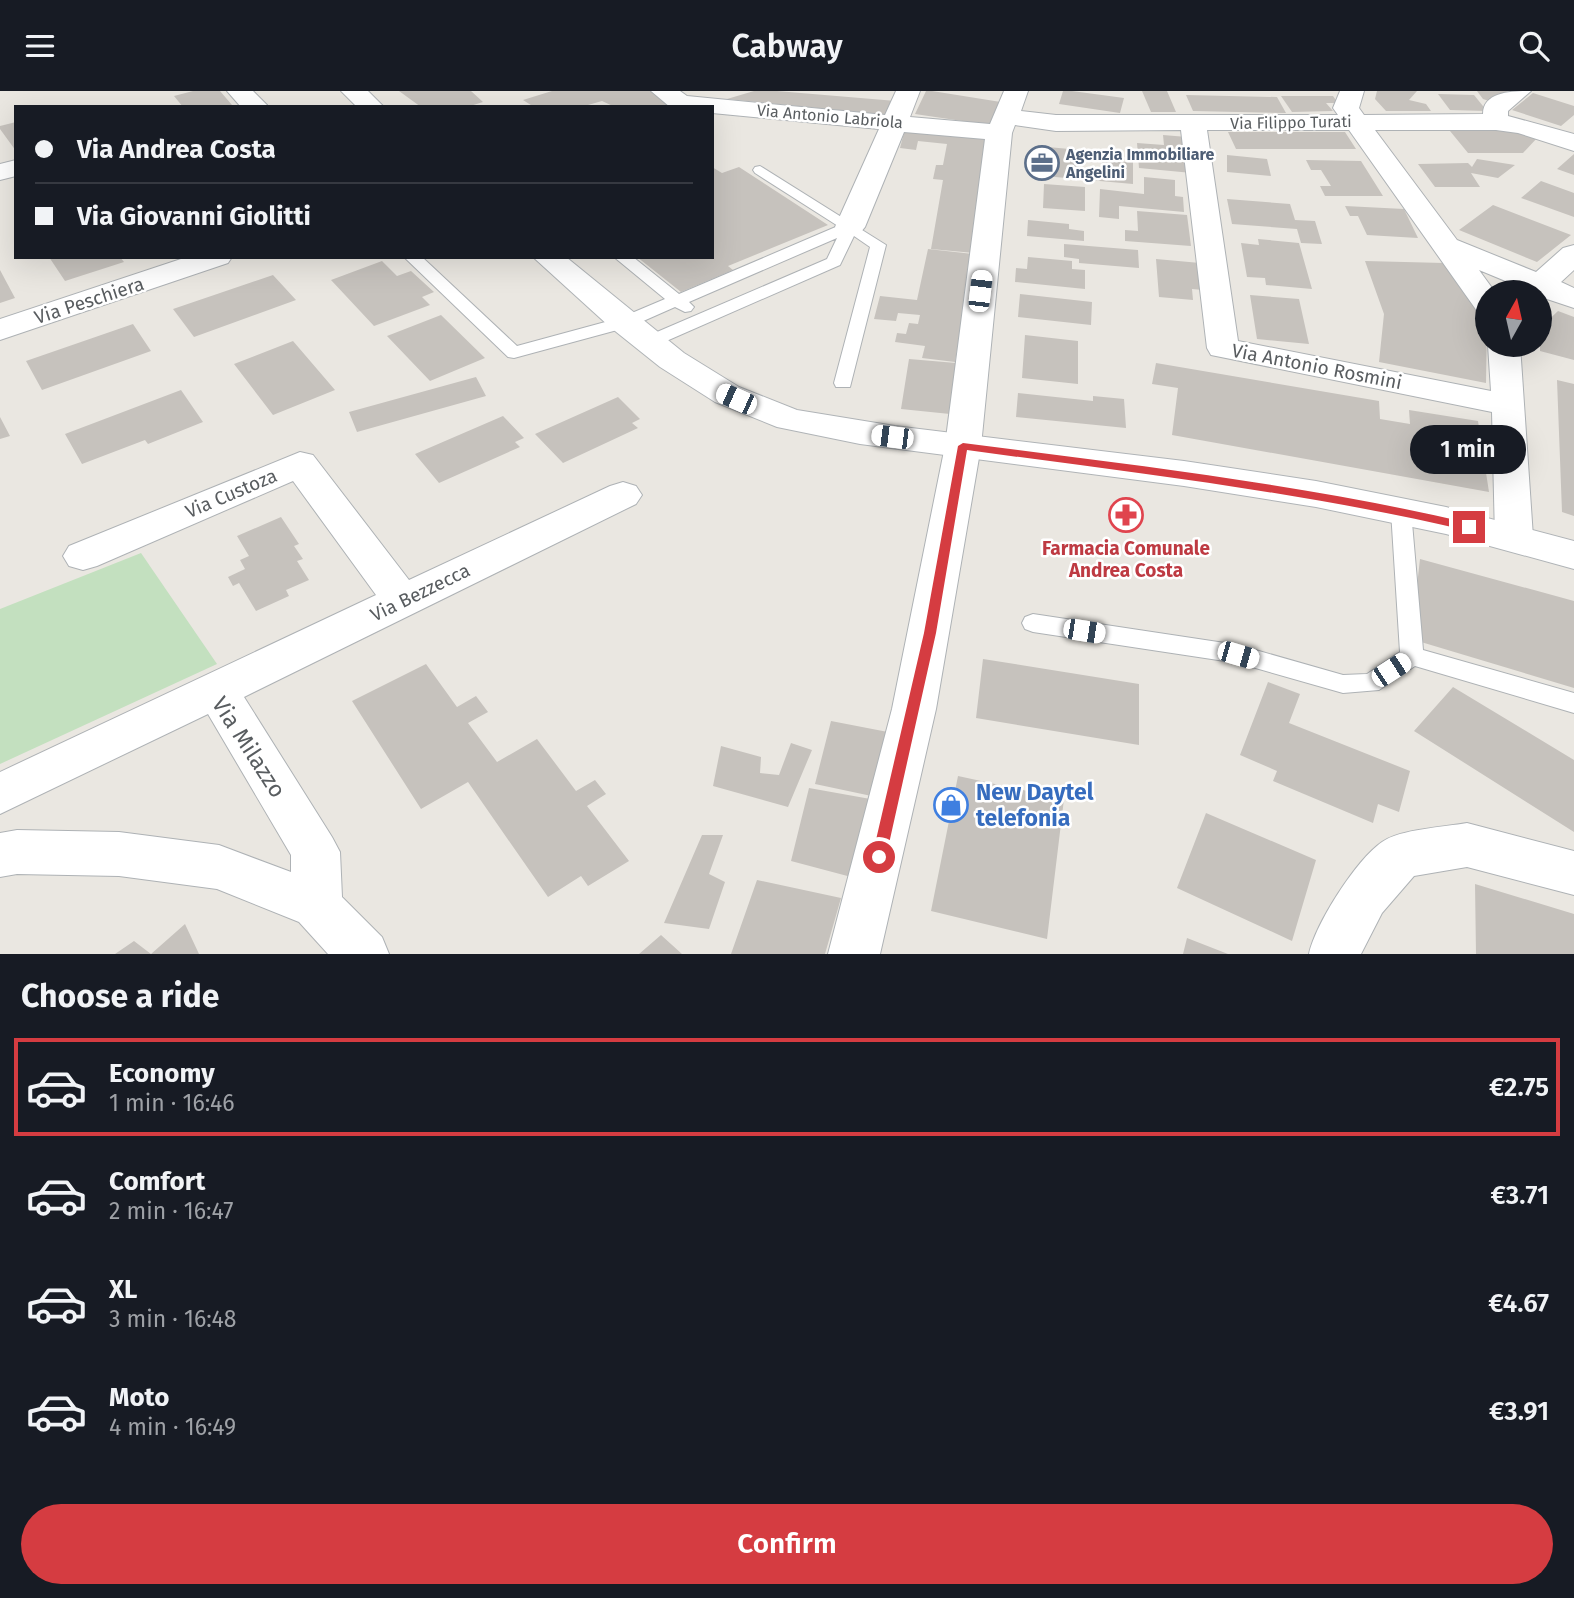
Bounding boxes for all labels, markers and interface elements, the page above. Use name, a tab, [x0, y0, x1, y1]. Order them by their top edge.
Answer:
icon: menu	[21, 27, 59, 65]
text: Cabway	[731, 27, 843, 65]
icon: search	[1515, 27, 1553, 65]
street label: Via Antonio Labriola	[756, 101, 904, 132]
street label: Via Filippo Turati	[1230, 112, 1352, 133]
text: Via Andrea Costa	[77, 134, 276, 165]
office icon: Agenzia Immobiliare Angelini	[1023, 144, 1061, 182]
place label: Agenzia Immobiliare Angelini	[1065, 145, 1214, 182]
text: Via Giovanni Giolitti	[77, 201, 311, 232]
car	[968, 269, 993, 313]
street label: Via Peschiera	[31, 272, 147, 329]
north arrow	[1475, 280, 1552, 357]
map controls	[1475, 280, 1552, 357]
street label: Via Antonio Rosmini	[1230, 339, 1404, 394]
car	[713, 381, 760, 417]
car	[870, 424, 915, 450]
callout: 1 min	[1411, 425, 1527, 475]
text: 1 min	[1440, 435, 1496, 463]
street label: Via Custoza	[182, 464, 281, 523]
pharmacy icon: Farmacia Comunale Andrea Costa	[1107, 496, 1145, 534]
route end	[1453, 511, 1485, 543]
place label: Farmacia Comunale Andrea Costa	[1042, 537, 1210, 582]
street label: Via Bezzecca	[367, 558, 474, 626]
car	[1062, 617, 1107, 645]
car	[1215, 639, 1262, 671]
car	[1368, 650, 1415, 690]
street label: Via Milazzo	[206, 691, 292, 803]
place label: New Daytel telefonia	[976, 778, 1094, 832]
shop icon: New Daytel telefonia	[932, 786, 970, 824]
route start	[863, 841, 895, 873]
text: Choose a ride	[21, 977, 219, 1015]
icon: car	[25, 1056, 88, 1119]
text: Economy	[109, 1058, 215, 1089]
text: €2.75	[1489, 1072, 1549, 1103]
text: 1 min · 16:46	[109, 1089, 235, 1117]
icon: car	[25, 1164, 88, 1227]
text: Comfort	[109, 1166, 205, 1197]
text: €3.71	[1491, 1180, 1549, 1211]
text: 2 min · 16:47	[109, 1197, 233, 1225]
icon: car	[25, 1272, 88, 1335]
text: XL	[109, 1274, 137, 1305]
text: €4.67	[1488, 1288, 1549, 1319]
text: 3 min · 16:48	[109, 1305, 237, 1333]
icon: car	[25, 1380, 88, 1443]
text: Moto	[109, 1382, 169, 1413]
text: €3.91	[1489, 1396, 1549, 1427]
text: 4 min · 16:49	[109, 1413, 236, 1441]
button: Confirm	[21, 1504, 1553, 1584]

